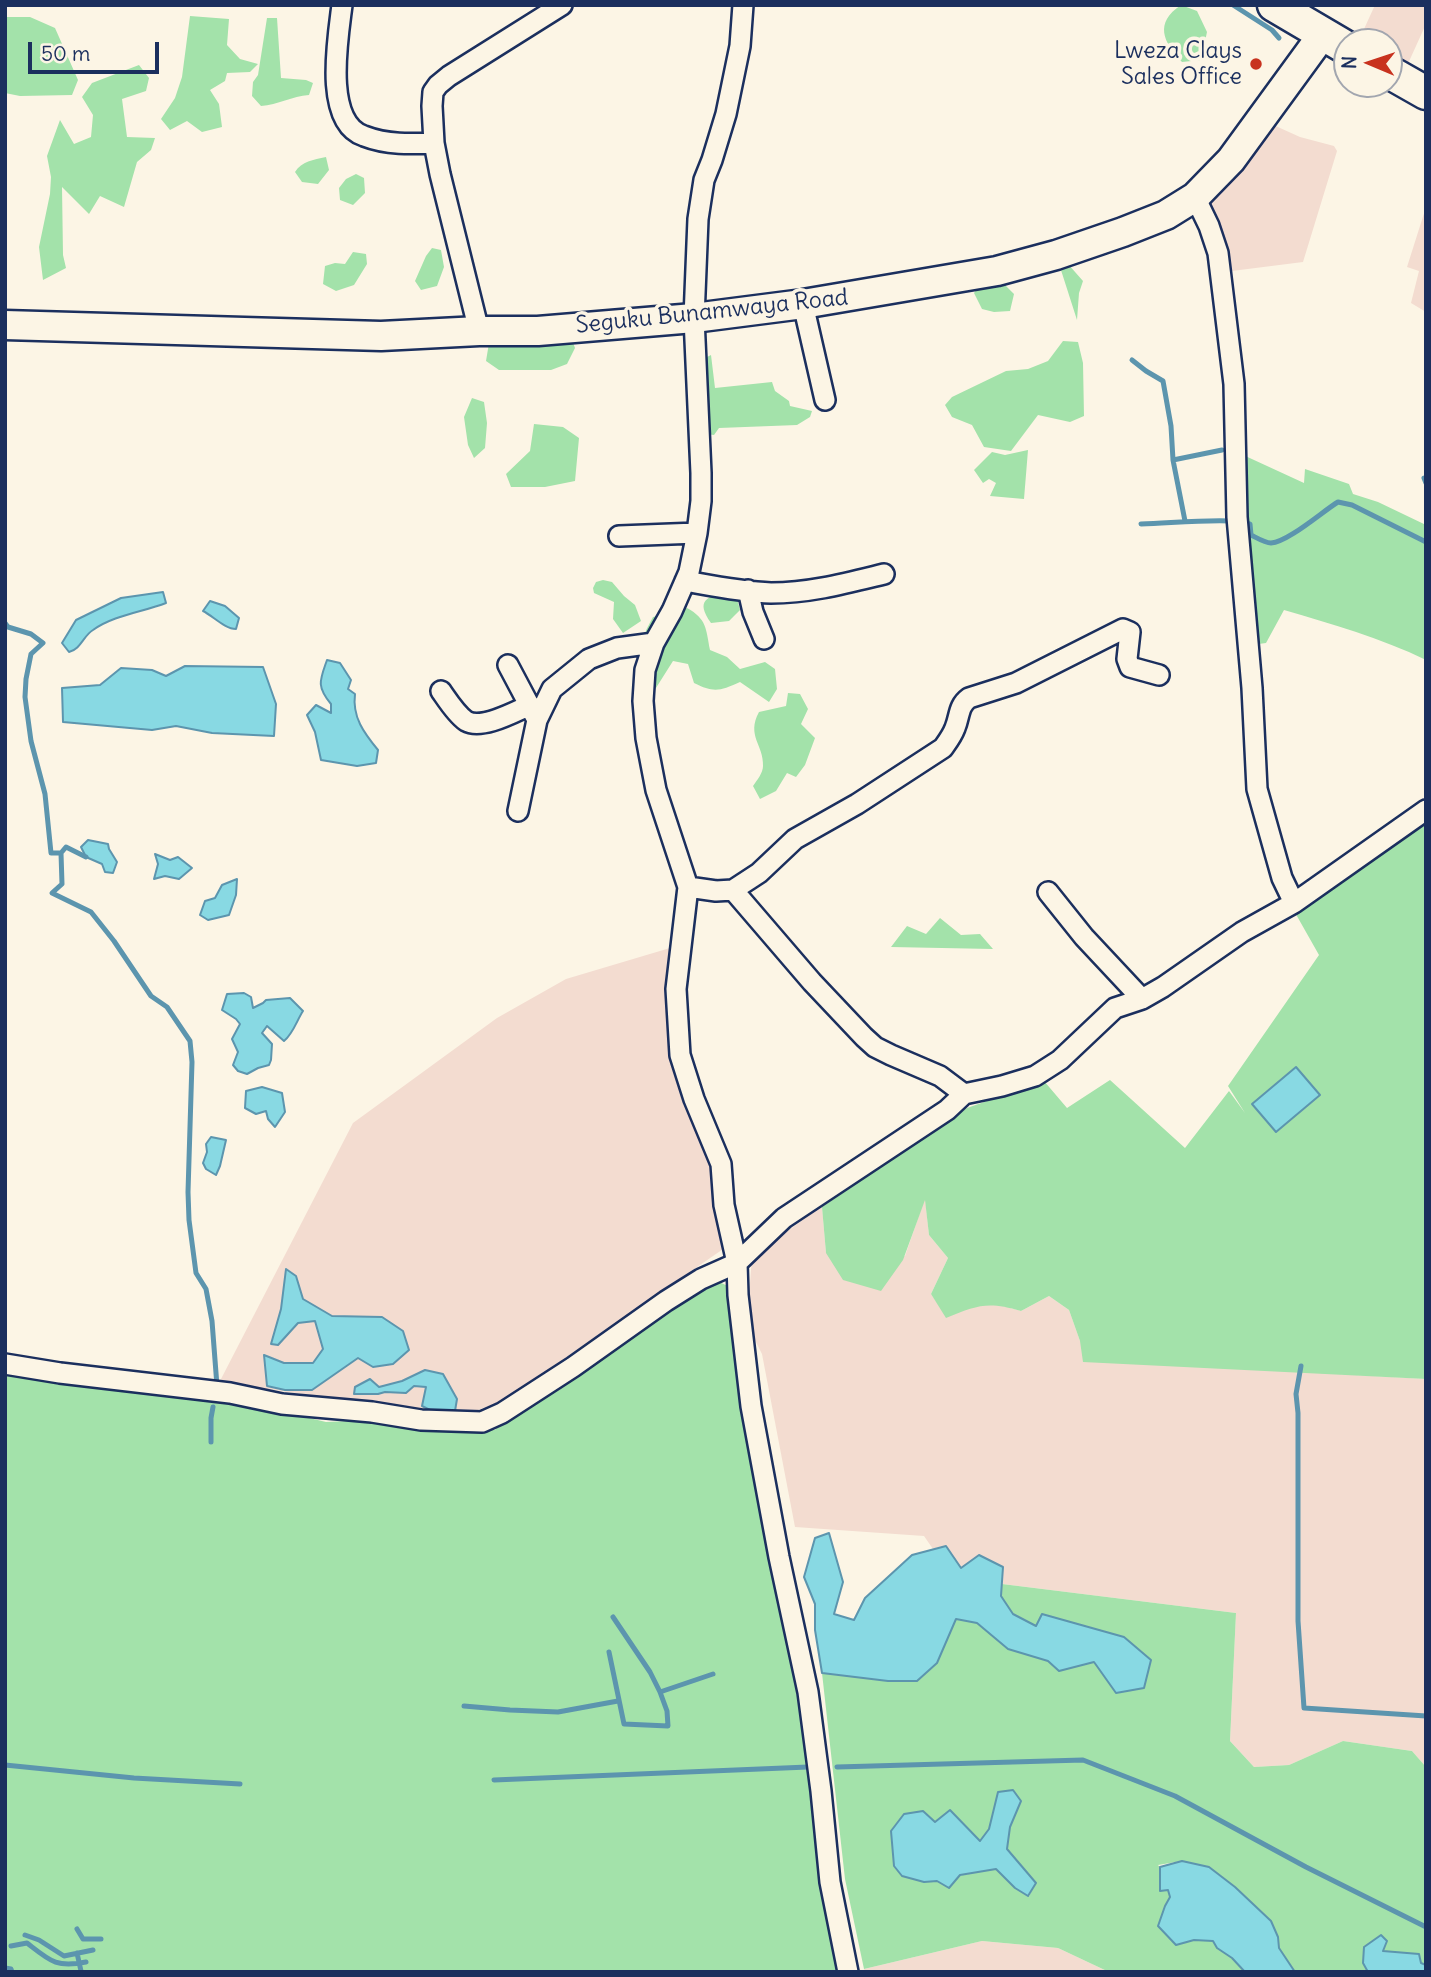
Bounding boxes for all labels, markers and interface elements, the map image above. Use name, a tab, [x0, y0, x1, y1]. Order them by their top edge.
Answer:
scale bar	[32, 28, 163, 72]
north arrow	[1333, 28, 1403, 98]
place label: Lweza Clays Sales Office	[1114, 37, 1242, 91]
text: 50 m	[41, 40, 90, 67]
text: N	[1337, 55, 1361, 69]
marker: Lweza Clays Sales Office	[1248, 56, 1264, 72]
street label: Seguku Bunamwaya Road	[574, 284, 850, 340]

